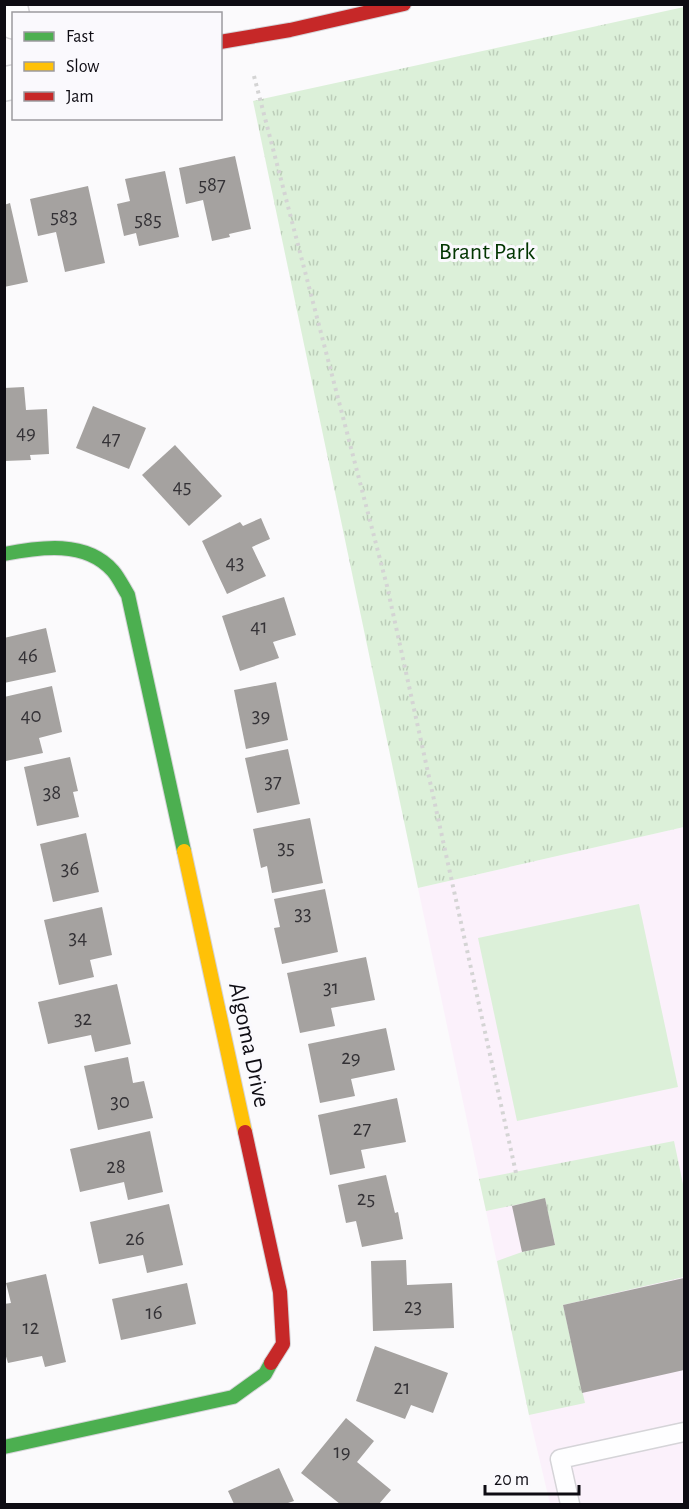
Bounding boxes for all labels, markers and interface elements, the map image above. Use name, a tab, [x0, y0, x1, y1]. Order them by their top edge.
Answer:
legend	[12, 12, 222, 120]
text: Fast	[66, 28, 94, 46]
text: Slow	[66, 58, 99, 76]
text: Jam	[66, 88, 94, 106]
house number: 587	[198, 174, 226, 195]
house number: 583	[50, 206, 78, 227]
house number: 585	[134, 209, 162, 230]
park label: Brant Park	[439, 240, 535, 264]
house number: 49	[16, 422, 36, 443]
house number: 47	[102, 428, 121, 449]
house number: 45	[173, 476, 191, 497]
house number: 43	[226, 552, 244, 573]
house number: 41	[250, 616, 268, 637]
house number: 46	[18, 645, 38, 666]
house number: 40	[20, 705, 42, 726]
house number: 39	[252, 705, 270, 726]
house number: 37	[264, 771, 282, 792]
house number: 38	[43, 782, 61, 803]
house number: 35	[277, 837, 295, 858]
house number: 36	[61, 858, 79, 879]
house number: 33	[294, 903, 312, 924]
house number: 34	[69, 927, 87, 948]
house number: 31	[323, 977, 339, 998]
street label: Algoma Drive	[224, 980, 274, 1110]
house number: 32	[74, 1008, 92, 1029]
house number: 29	[341, 1047, 361, 1068]
house number: 30	[110, 1091, 130, 1112]
house number: 27	[353, 1118, 371, 1139]
house number: 28	[106, 1156, 126, 1177]
house number: 25	[357, 1188, 375, 1209]
house number: 26	[125, 1228, 145, 1249]
house number: 23	[404, 1296, 422, 1317]
house number: 16	[145, 1302, 163, 1323]
house number: 12	[23, 1317, 39, 1338]
house number: 21	[394, 1377, 410, 1398]
house number: 19	[333, 1441, 351, 1462]
scale bar	[485, 1458, 580, 1496]
text: 20 m	[494, 1471, 529, 1489]

